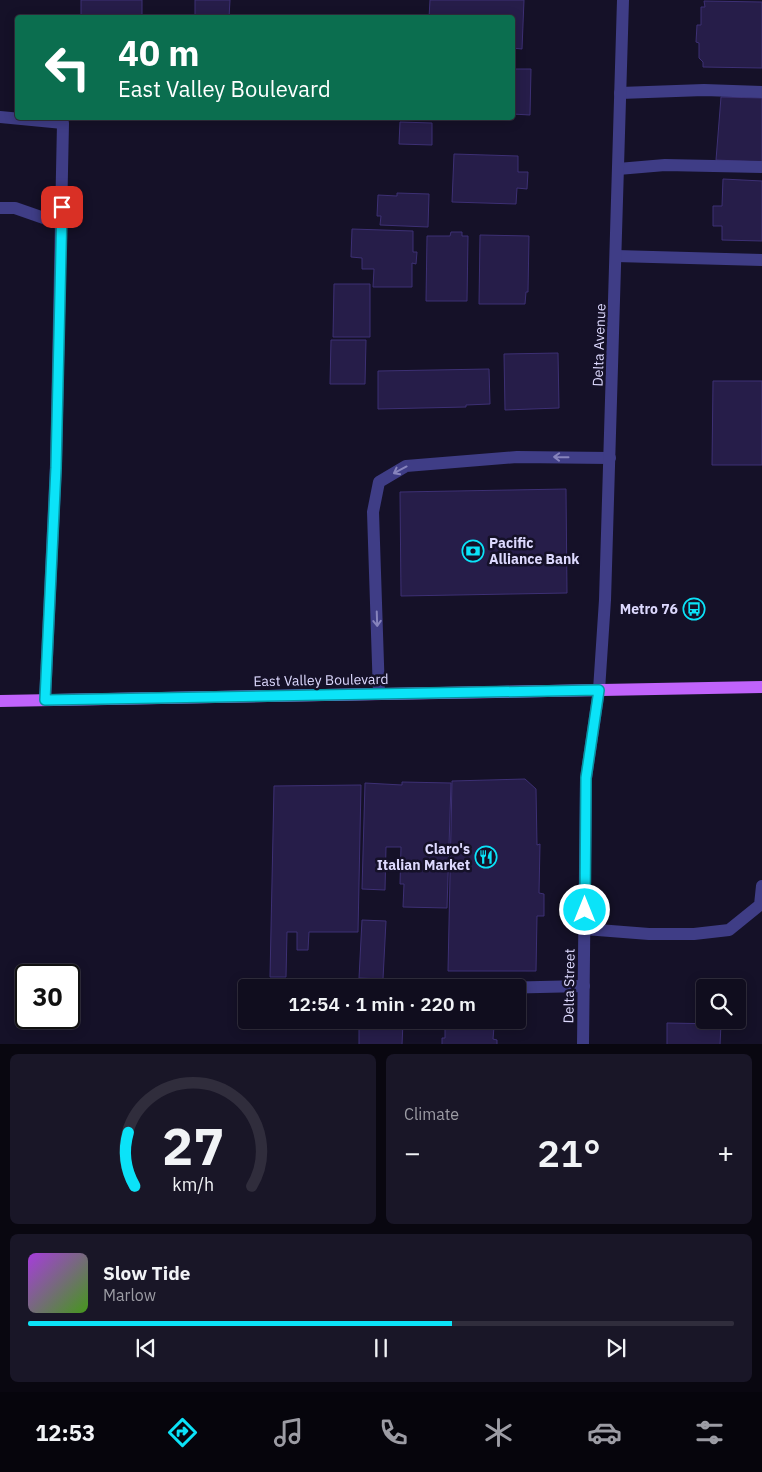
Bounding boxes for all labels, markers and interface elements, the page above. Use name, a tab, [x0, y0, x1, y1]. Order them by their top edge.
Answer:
text: 40 m	[118, 30, 200, 76]
icon: left	[35, 35, 100, 100]
text: East Valley Boulevard	[118, 74, 331, 103]
pin	[41, 186, 83, 228]
icon: arrive	[48, 193, 76, 221]
street label: Delta Avenue	[589, 303, 609, 387]
one-way arrow	[554, 452, 570, 462]
one-way arrow	[394, 465, 408, 475]
place label: Pacific Alliance Bank	[489, 534, 580, 568]
bank icon: Pacific Alliance Bank	[461, 539, 485, 563]
bus stop icon: Metro 76	[682, 597, 706, 621]
place label: Metro 76	[620, 600, 678, 618]
one-way arrow	[372, 610, 382, 627]
street label: East Valley Boulevard	[253, 670, 389, 690]
place label: Claro's Italian Market	[377, 840, 470, 874]
restaurant icon: Claro's Italian Market	[474, 845, 498, 869]
position arrow	[558, 883, 610, 935]
street label: Delta Street	[559, 948, 579, 1024]
speed limit sign: 30	[15, 964, 80, 1029]
map controls	[696, 979, 746, 1029]
button: search	[696, 979, 746, 1029]
text: 12:54 · 1 min · 220 m	[288, 992, 476, 1016]
text: Climate	[404, 1104, 459, 1124]
text: 27	[162, 1112, 224, 1179]
text: 21°	[537, 1128, 601, 1177]
text: −	[404, 1134, 421, 1171]
text: +	[717, 1134, 734, 1171]
text: km/h	[172, 1173, 214, 1196]
text: Slow Tide	[103, 1261, 190, 1285]
text: Marlow	[103, 1285, 156, 1305]
icon: previous	[132, 1334, 160, 1362]
icon: pause	[367, 1334, 395, 1362]
icon: next	[602, 1334, 630, 1362]
icon: directions	[165, 1415, 200, 1450]
icon: music	[271, 1415, 306, 1450]
icon: phone	[376, 1415, 411, 1450]
icon: climate	[481, 1415, 516, 1450]
icon: car	[587, 1415, 622, 1450]
icon: filters	[692, 1415, 727, 1450]
text: 12:53	[35, 1418, 95, 1447]

